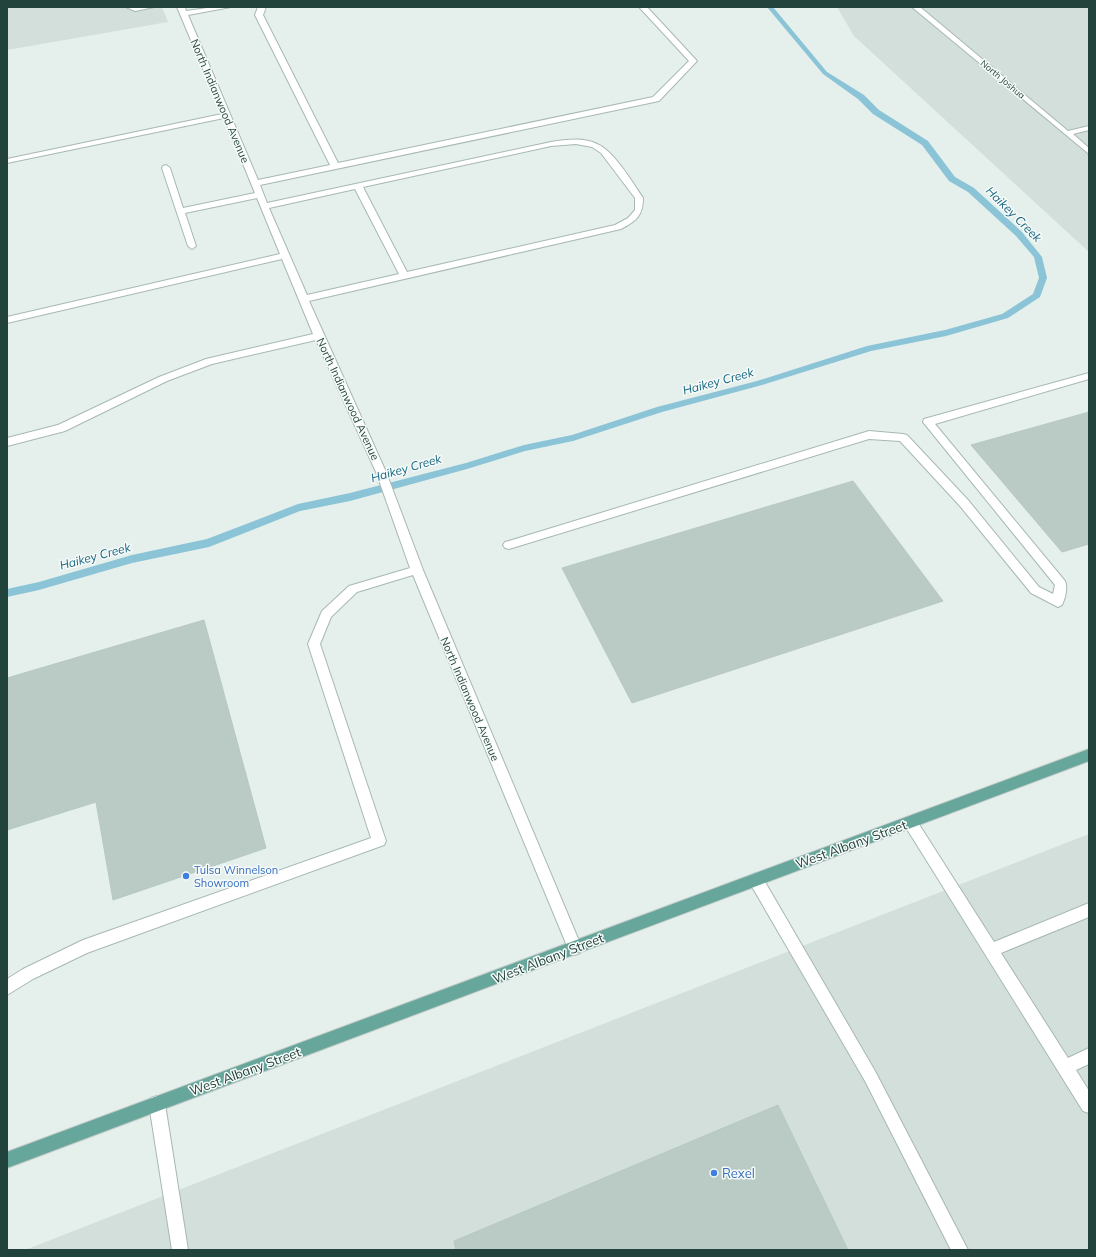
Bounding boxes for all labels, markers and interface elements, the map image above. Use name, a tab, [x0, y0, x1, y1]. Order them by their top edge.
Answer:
street label: North Indianwood Avenue	[188, 37, 252, 165]
street label: North Joshua	[979, 57, 1027, 101]
water label: Haikey Creek	[983, 183, 1046, 246]
street label: North Indianwood Avenue	[313, 336, 383, 462]
water label: Haikey Creek	[681, 364, 756, 398]
water label: Haikey Creek	[369, 451, 444, 485]
water label: Haikey Creek	[58, 539, 133, 573]
street label: North Indianwood Avenue	[438, 635, 502, 763]
street label: West Albany Street	[793, 816, 909, 872]
place label: Tulsa Winnelson Showroom	[194, 863, 278, 890]
marker: Tulsa Winnelson Showroom	[181, 871, 191, 881]
street label: West Albany Street	[490, 929, 606, 986]
street label: West Albany Street	[187, 1043, 303, 1099]
place label: Rexel	[722, 1165, 755, 1181]
marker: Rexel	[709, 1168, 719, 1178]

